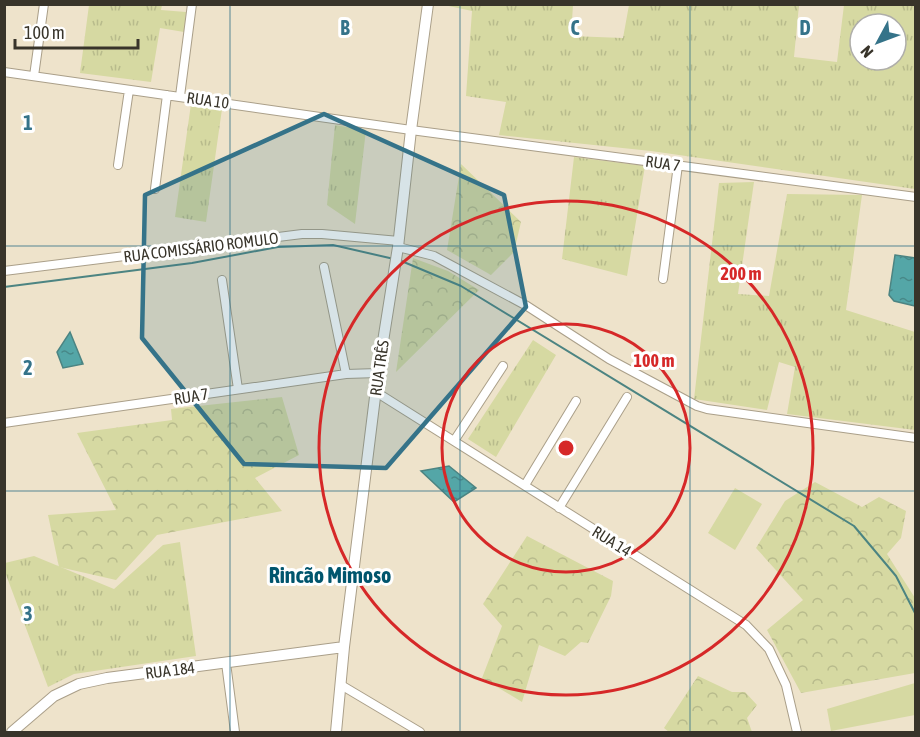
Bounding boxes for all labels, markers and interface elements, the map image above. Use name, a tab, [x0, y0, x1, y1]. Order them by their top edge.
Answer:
scale bar	[15, 12, 138, 50]
north arrow	[848, 12, 908, 72]
text: B	[340, 16, 350, 39]
text: C	[571, 16, 580, 39]
text: D	[799, 16, 811, 39]
text: 100 m	[24, 22, 65, 43]
text: N	[857, 42, 877, 61]
street label: RUA 10	[186, 88, 230, 112]
text: 1	[23, 111, 33, 134]
street label: RUA 7	[644, 152, 682, 174]
street label: RUA COMISSÁRIO ROMULO	[123, 229, 279, 265]
text: 200 m	[721, 263, 761, 284]
street label: RUA TRÊS	[366, 339, 392, 397]
text: 100 m	[634, 350, 674, 371]
text: 2	[23, 356, 33, 379]
street label: RUA 7	[172, 384, 210, 408]
centre of rings	[556, 438, 576, 458]
street label: RUA 14	[589, 522, 635, 560]
district label: Rincão Mimoso	[269, 562, 391, 588]
text: 3	[23, 602, 33, 625]
street label: RUA 184	[144, 658, 196, 682]

